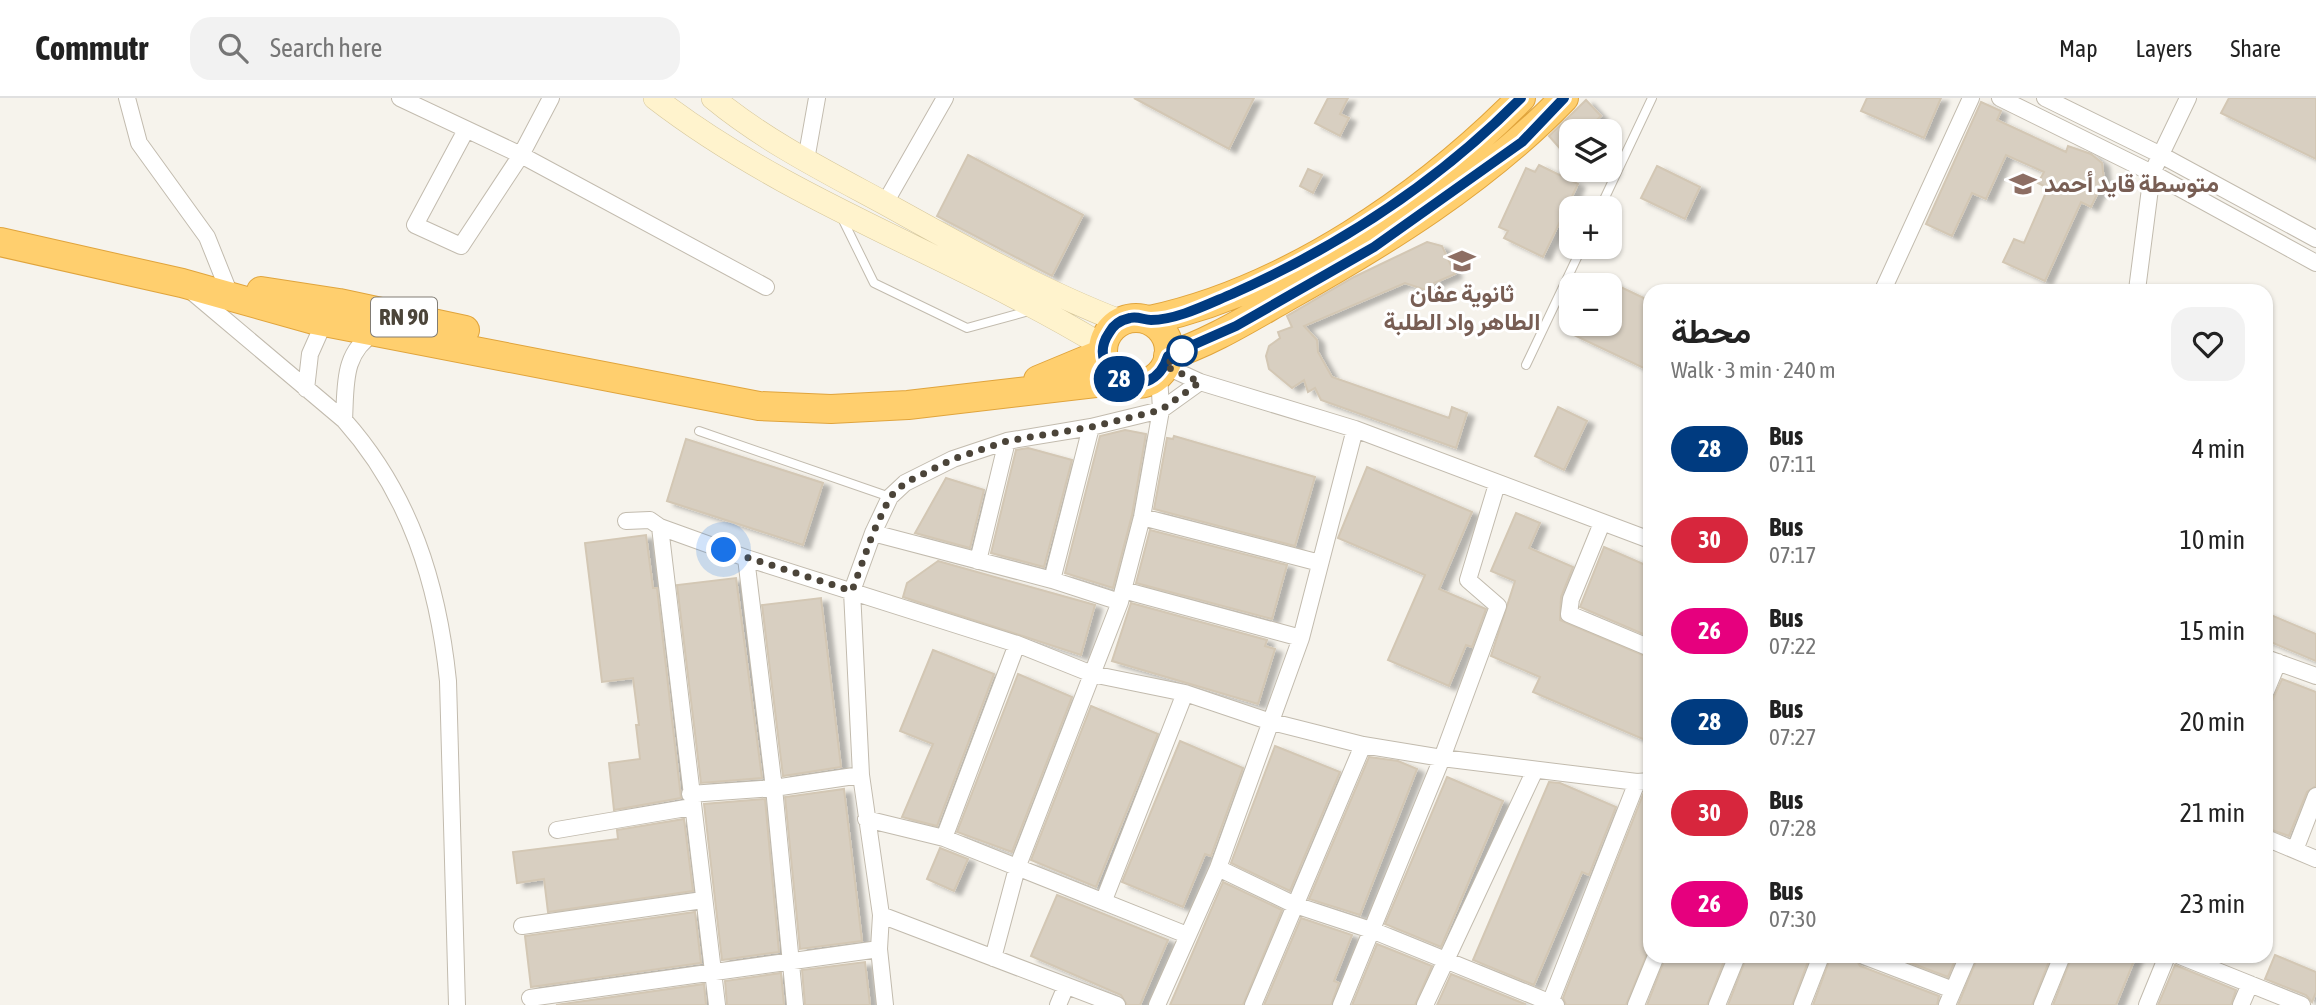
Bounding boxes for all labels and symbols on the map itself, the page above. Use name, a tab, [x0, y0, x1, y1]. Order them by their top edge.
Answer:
school or university icon: متوسطة قايد أحمد	[2008, 169, 2038, 199]
place label: متوسطة قايد أحمد	[2044, 170, 2219, 199]
school or university icon: ثانوية عفان الطاهر واد الطلبة	[1447, 246, 1477, 276]
place label: ثانوية عفان الطاهر واد الطلبة	[1384, 280, 1540, 337]
road number: RN 90	[371, 298, 437, 336]
unlabelled marker	[1167, 336, 1197, 366]
line badge: 28	[1088, 356, 1150, 402]
your location	[706, 532, 741, 567]

